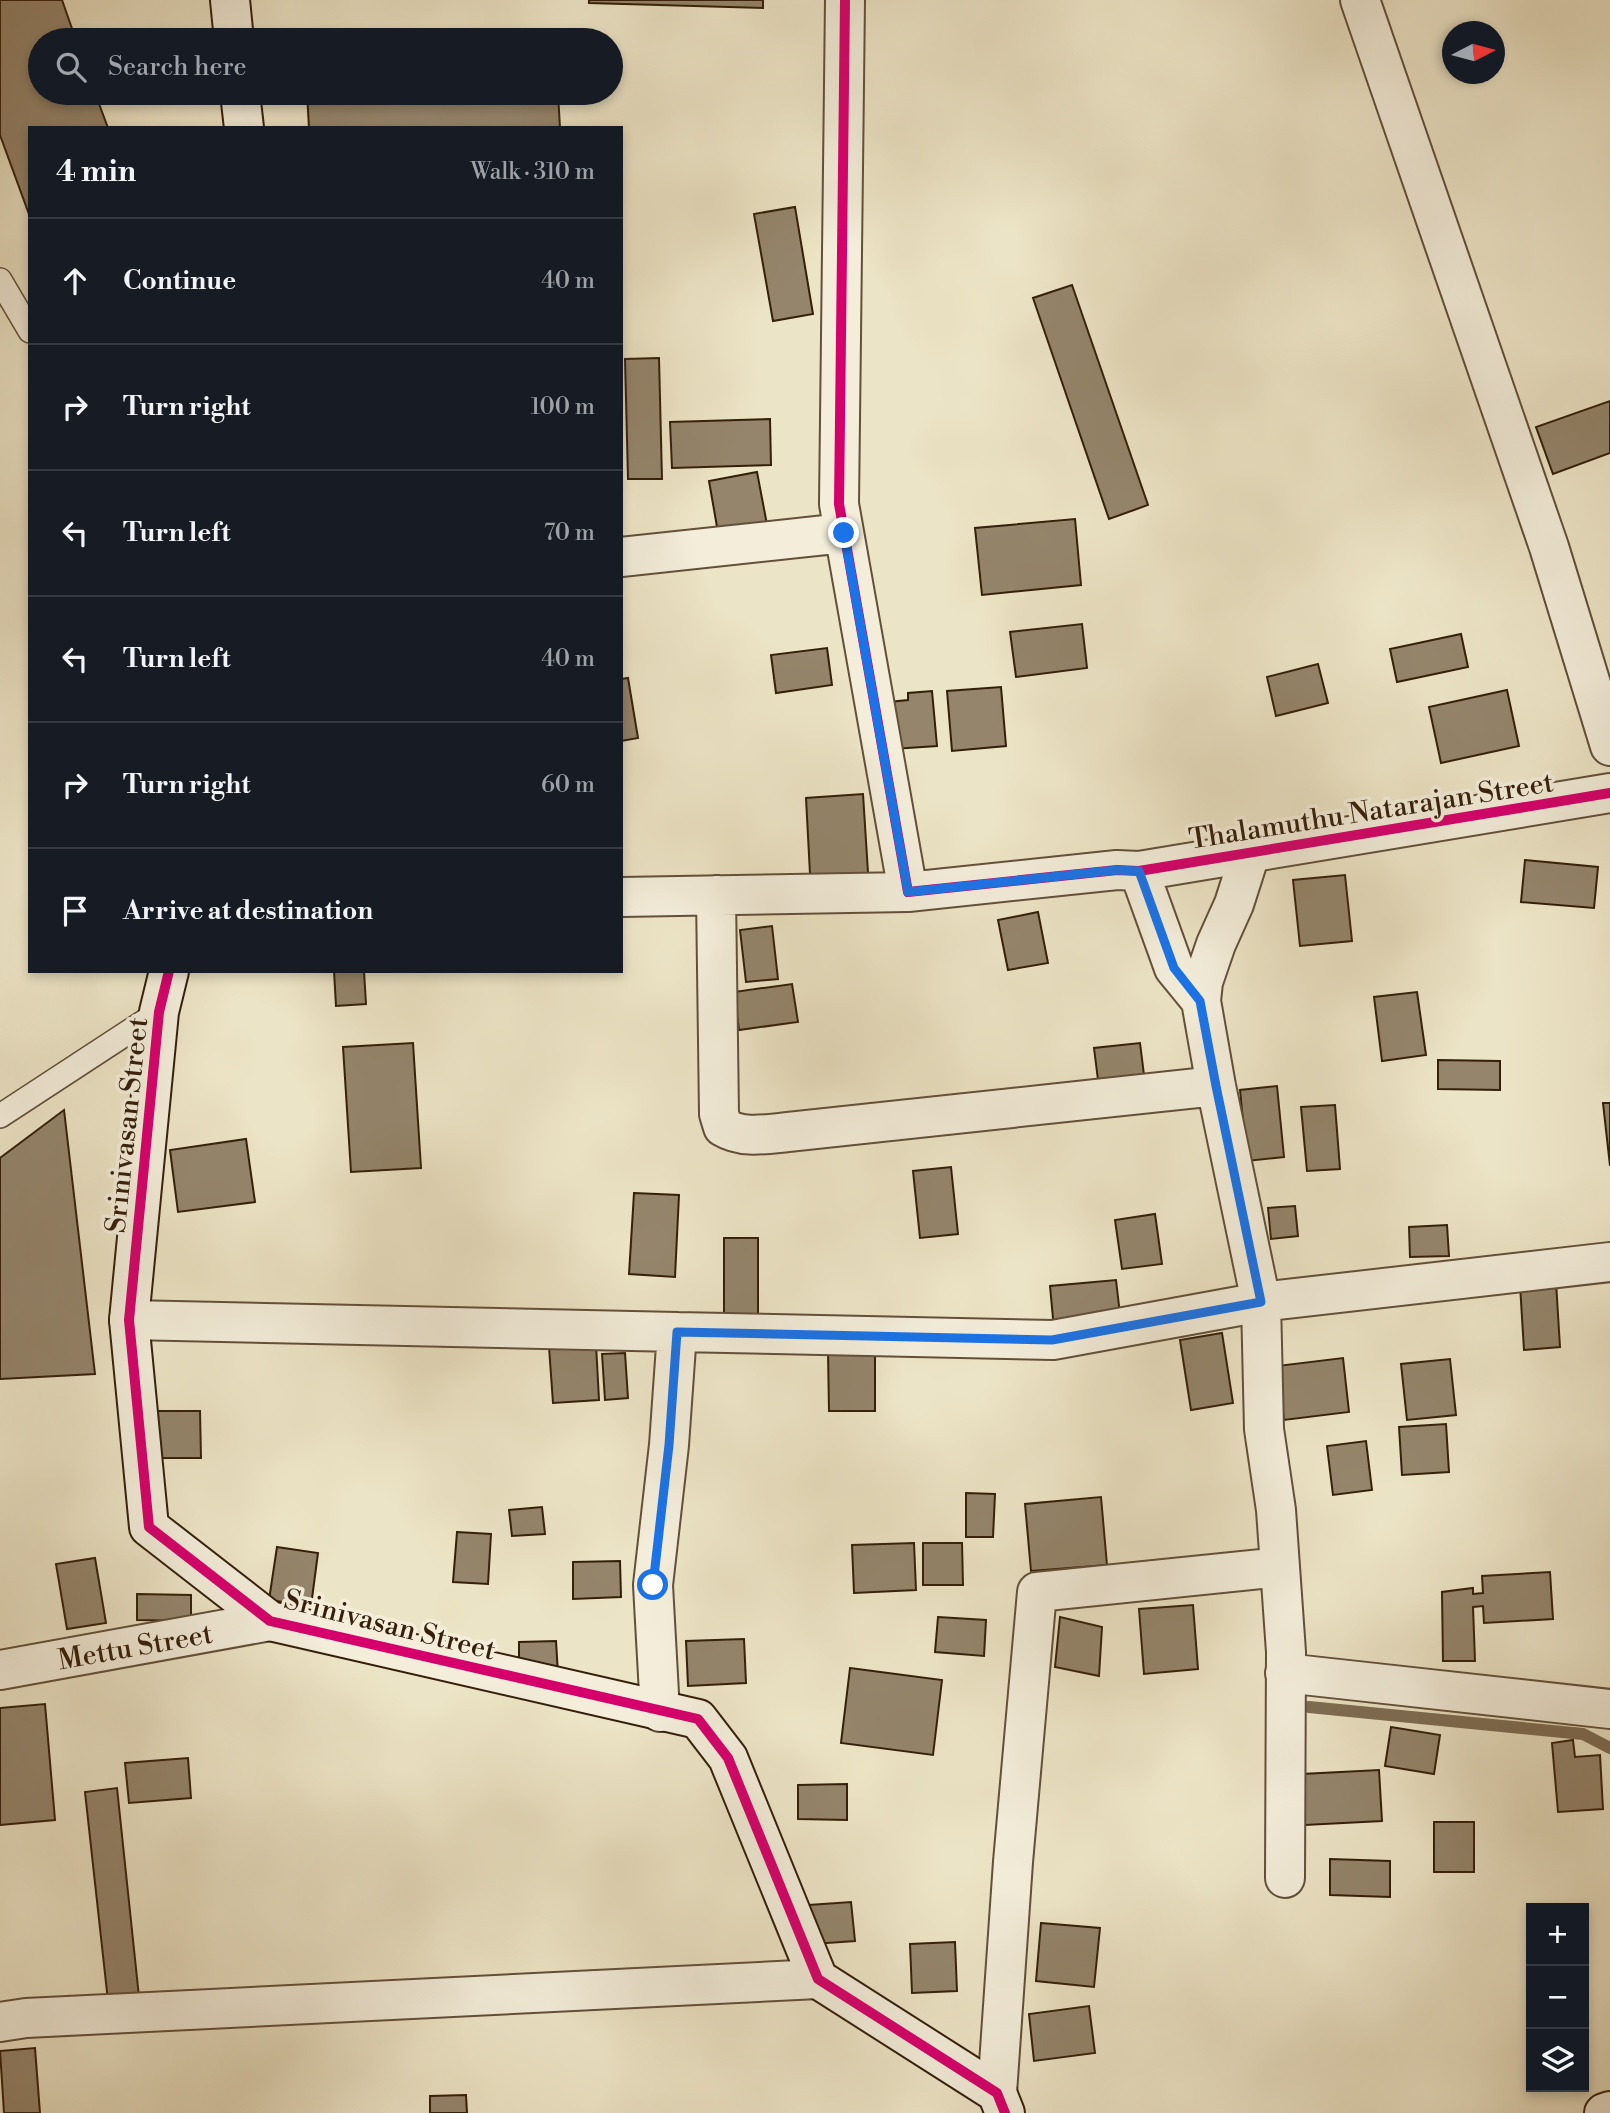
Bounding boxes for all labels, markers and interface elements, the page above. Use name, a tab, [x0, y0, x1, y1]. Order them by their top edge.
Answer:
north arrow	[1442, 21, 1505, 84]
search box	[28, 28, 623, 105]
icon: search	[52, 48, 90, 86]
text: Search here	[108, 51, 247, 83]
text: 4 min	[56, 153, 136, 191]
text: Walk · 310 m	[470, 158, 595, 186]
icon: ahead	[56, 262, 94, 300]
text: Continue	[123, 265, 236, 297]
text: 40 m	[541, 267, 595, 295]
icon: right	[56, 388, 94, 426]
text: Turn right	[123, 391, 251, 423]
text: 100 m	[530, 393, 595, 421]
icon: left	[56, 514, 94, 552]
text: Turn left	[123, 517, 231, 549]
route end	[828, 517, 859, 548]
text: 70 m	[544, 519, 595, 547]
icon: left	[56, 640, 94, 678]
text: Turn left	[123, 643, 231, 675]
text: 40 m	[541, 645, 595, 673]
street label: Thalamuthu Natarajan Street	[1186, 765, 1556, 858]
icon: right	[56, 766, 94, 804]
text: Turn right	[123, 769, 251, 801]
text: 60 m	[541, 771, 595, 799]
icon: arrive	[56, 892, 94, 930]
text: Arrive at destination	[123, 895, 373, 927]
street label: Srinivasan Street	[99, 1015, 156, 1235]
route start	[637, 1569, 668, 1600]
street label: Srinivasan Street	[280, 1582, 499, 1669]
street label: Mettu Street	[55, 1617, 215, 1678]
map controls	[1526, 1903, 1589, 2092]
button: +	[1526, 1903, 1589, 1966]
button: −	[1526, 1966, 1589, 2029]
button: layers	[1526, 2029, 1589, 2092]

